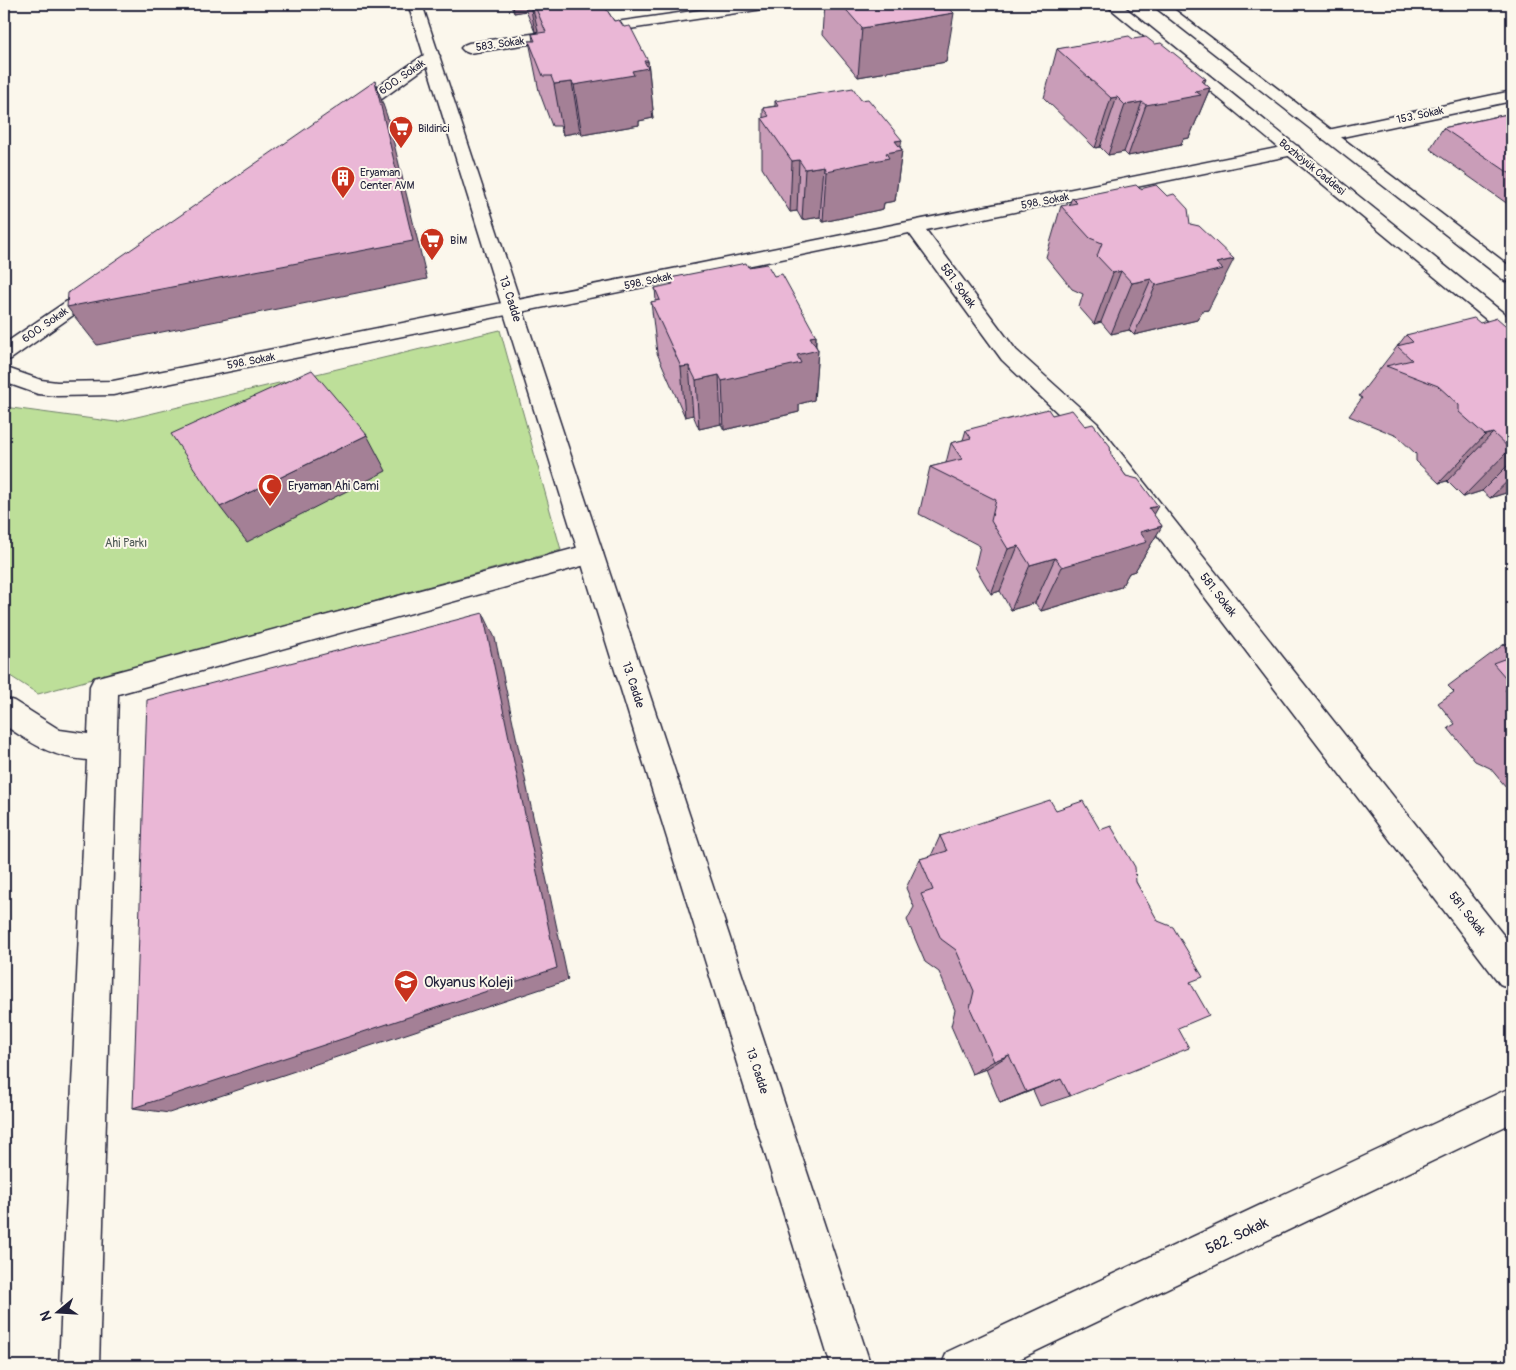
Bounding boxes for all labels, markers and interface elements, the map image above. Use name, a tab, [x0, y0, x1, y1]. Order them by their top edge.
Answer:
street label: 583. Sokak	[475, 34, 526, 54]
street label: 600. Sokak	[377, 56, 428, 97]
street label: 153. Sokak	[1395, 104, 1445, 126]
supermarket icon: Bildirici	[388, 115, 414, 149]
place label: Bildirici	[418, 122, 450, 135]
street label: Bozhöyük Caddesi	[1276, 136, 1348, 198]
building icon: Eryaman Center AVM	[330, 165, 356, 199]
place label: Eryaman Center AVM	[360, 166, 415, 192]
street label: 598. Sokak	[1020, 190, 1070, 212]
supermarket icon: BİM	[419, 227, 445, 261]
place label: BİM	[450, 234, 467, 247]
street label: 581. Sokak	[937, 261, 979, 311]
street label: 598. Sokak	[623, 270, 674, 292]
street label: 13. Cadde	[496, 274, 524, 324]
street label: 600. Sokak	[20, 304, 71, 345]
street label: 598. Sokak	[226, 350, 276, 372]
mosque icon: Eryaman Ahi Cami	[257, 473, 283, 507]
place label: Eryaman Ahi Cami	[288, 479, 379, 494]
park label: Ahi Parkı	[105, 536, 147, 551]
street label: 581. Sokak	[1196, 570, 1240, 620]
street label: 13. Cadde	[619, 660, 647, 710]
street label: 581. Sokak	[1445, 889, 1489, 939]
school or university icon: Okyanus Koleji	[393, 969, 419, 1003]
place label: Okyanus Koleji	[424, 973, 513, 992]
street label: 13. Cadde	[743, 1046, 771, 1096]
street label: 582. Sokak	[1203, 1213, 1272, 1259]
north arrow	[32, 1288, 82, 1338]
text: N	[37, 1309, 56, 1323]

